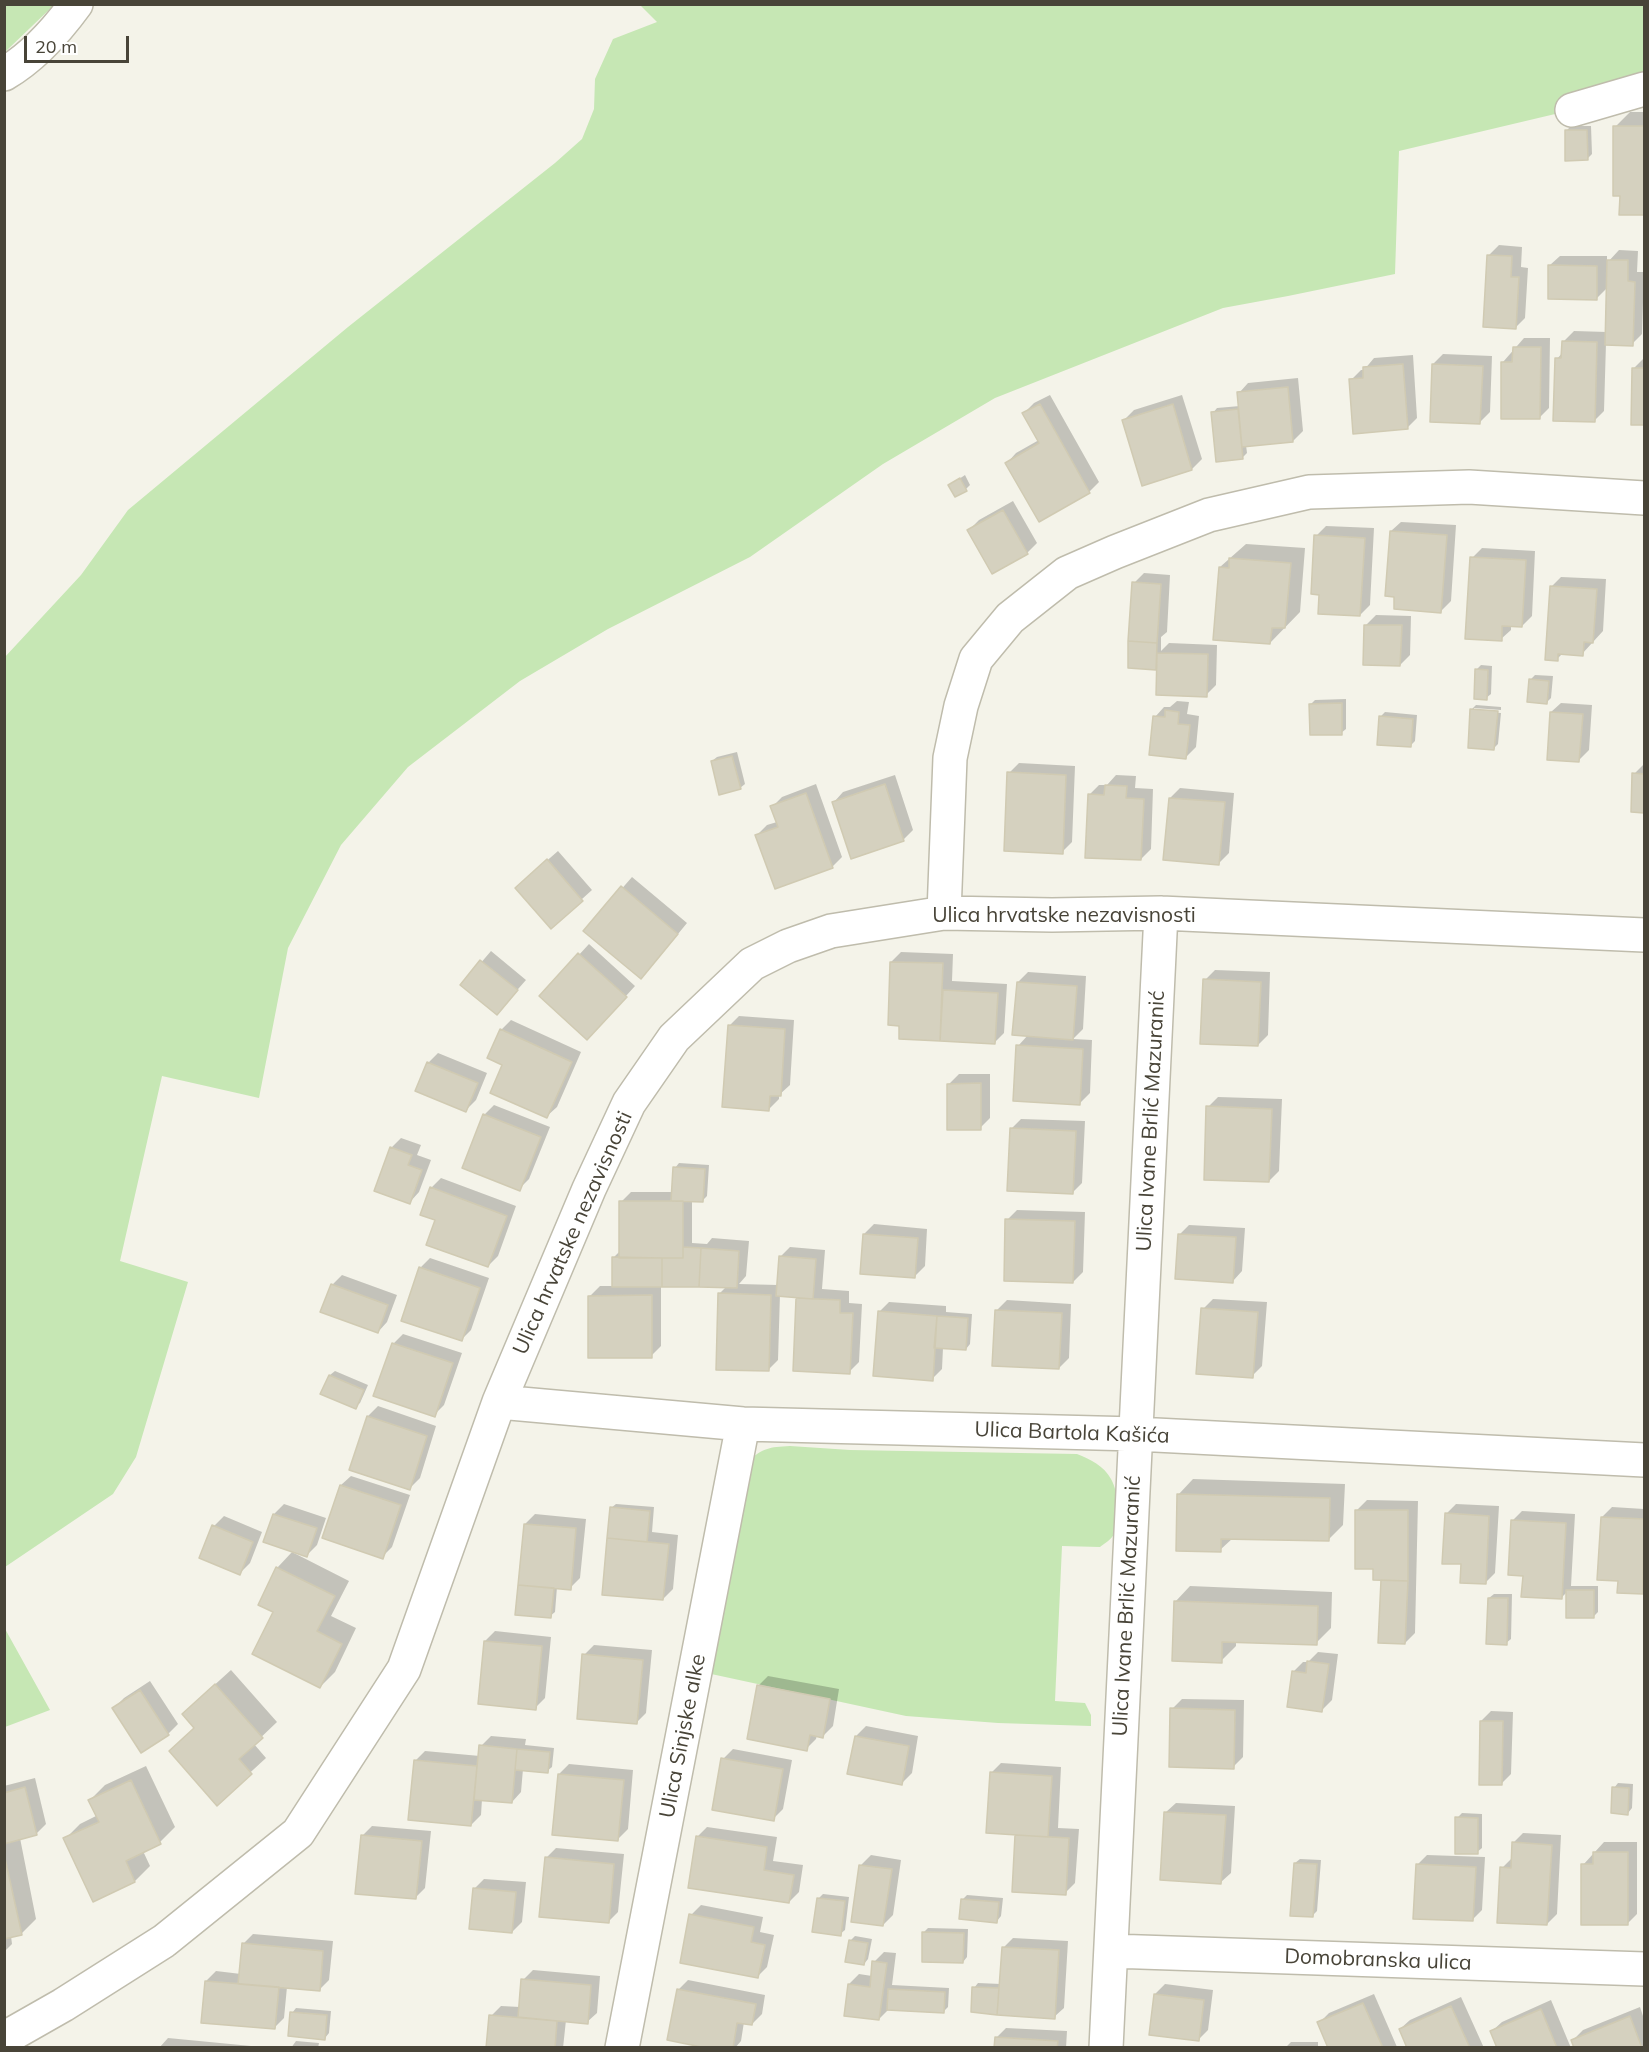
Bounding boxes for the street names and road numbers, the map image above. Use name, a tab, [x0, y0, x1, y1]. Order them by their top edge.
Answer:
street label: Ulica hrvatske nezavisnosti	[932, 903, 1196, 929]
street label: Ulica Ivane Brlić Mazuranić	[1132, 990, 1170, 1252]
street label: Ulica hrvatske nezavisnosti	[508, 1108, 638, 1358]
street label: Ulica Bartola Kašića	[974, 1417, 1170, 1449]
street label: Ulica Ivane Brlić Mazuranić	[1108, 1475, 1146, 1737]
street label: Ulica Sinjske alke	[655, 1652, 711, 1820]
street label: Domobranska ulica	[1284, 1944, 1472, 1976]

